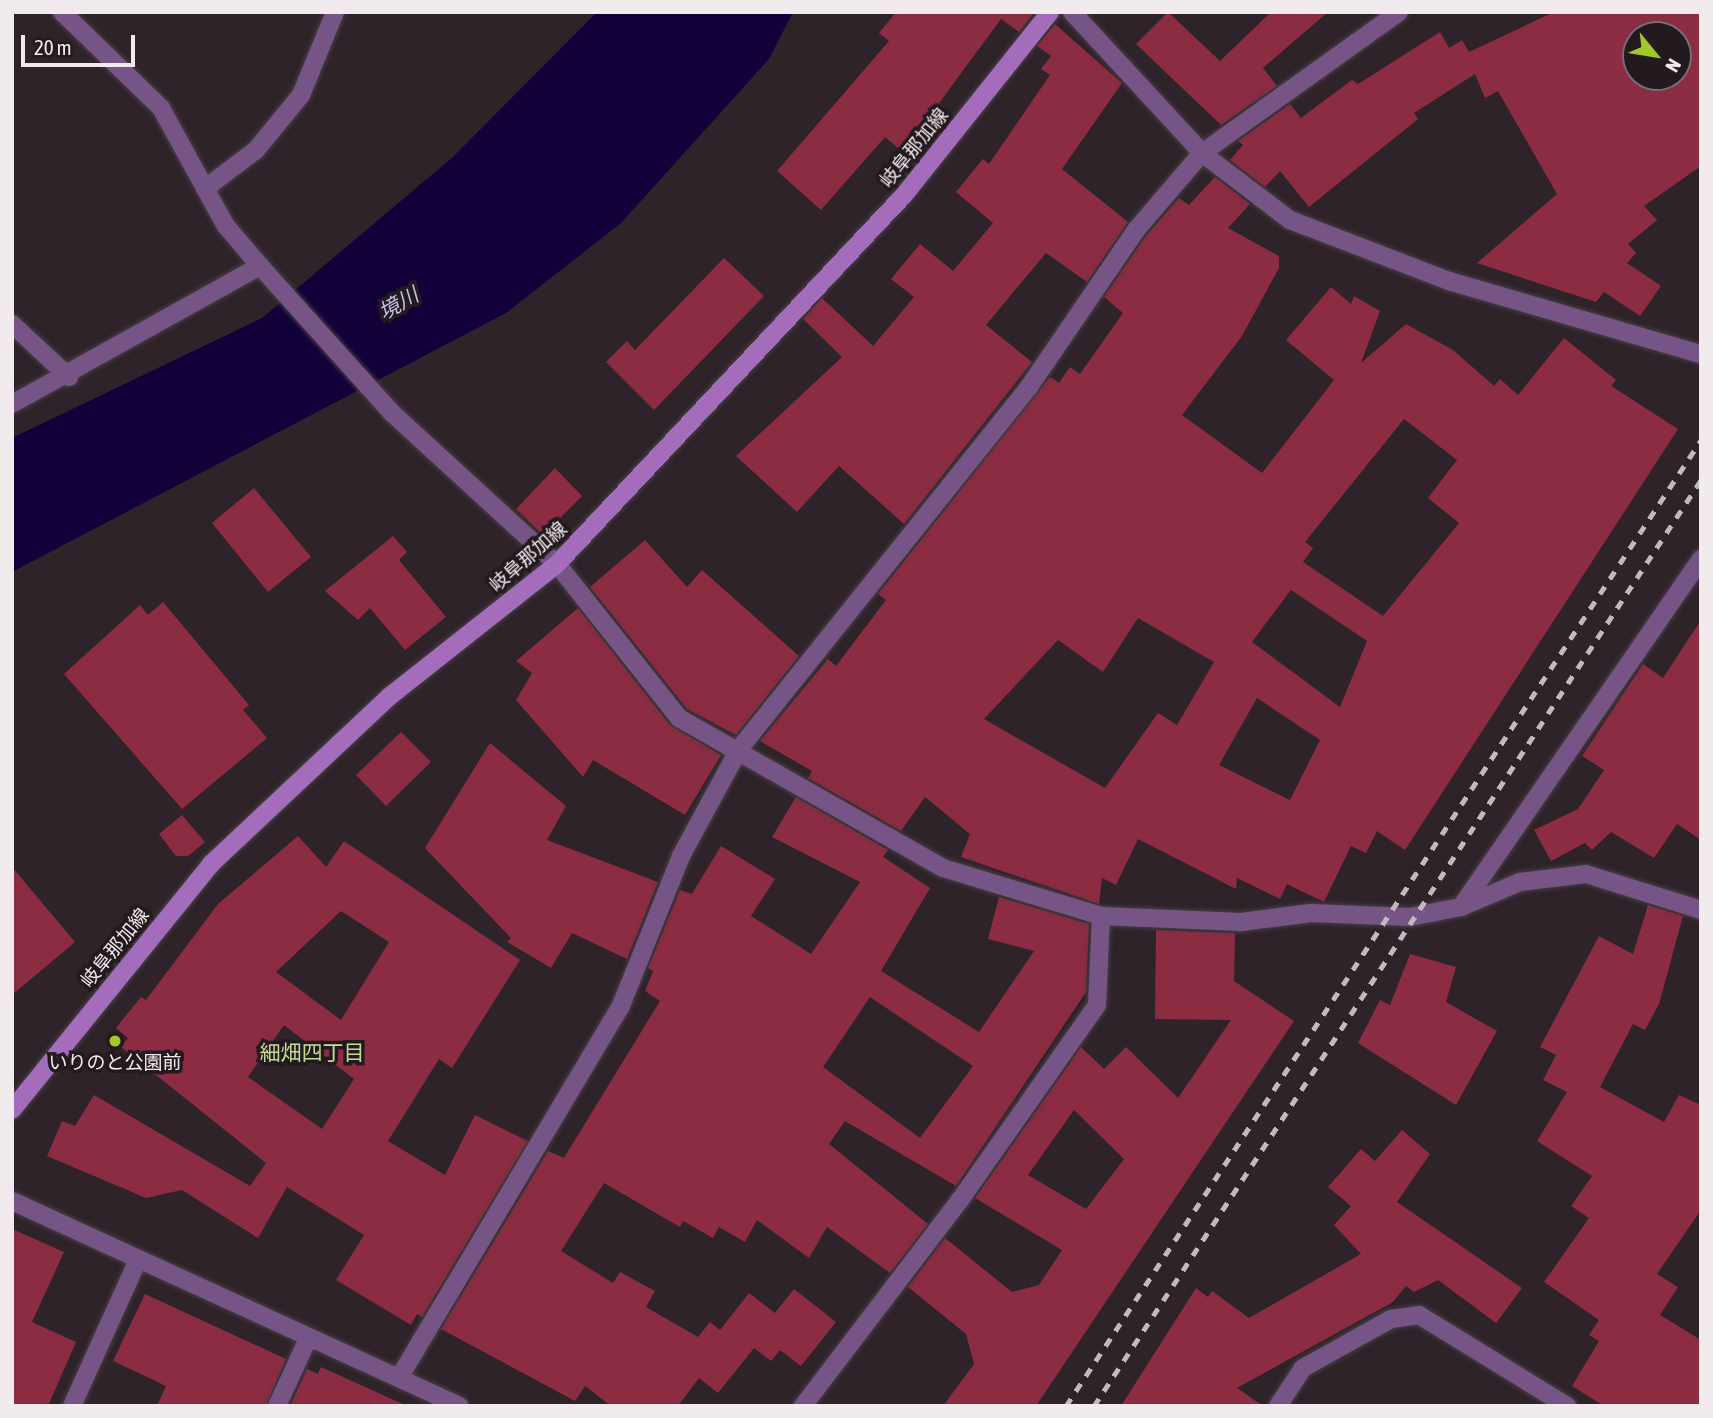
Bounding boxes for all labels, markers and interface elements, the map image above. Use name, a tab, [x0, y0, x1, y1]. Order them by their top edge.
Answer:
scale bar	[24, 21, 138, 65]
north arrow	[1622, 21, 1692, 91]
text: 20 m	[34, 35, 72, 59]
text: N	[1661, 55, 1686, 76]
street label: 岐阜那加線	[875, 104, 953, 192]
water label: 境川	[374, 282, 422, 324]
street label: 岐阜那加線	[485, 517, 571, 597]
street label: 岐阜那加線	[76, 904, 154, 992]
marker: いりのと公園前	[107, 1033, 123, 1049]
district label: 細畑四丁目	[260, 1039, 364, 1065]
place label: いりのと公園前	[49, 1052, 181, 1074]

